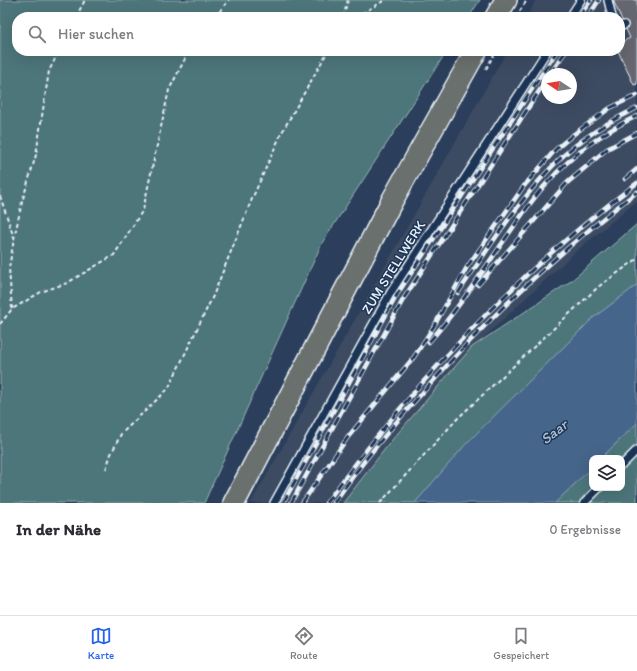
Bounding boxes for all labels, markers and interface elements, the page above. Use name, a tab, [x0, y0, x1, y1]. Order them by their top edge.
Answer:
search box	[12, 12, 625, 56]
icon: search	[26, 23, 48, 45]
text: Hier suchen	[58, 25, 134, 43]
north arrow	[541, 68, 577, 104]
street label: ZUM STELLWERK	[358, 217, 429, 317]
water label: Saar	[537, 415, 573, 448]
map controls	[589, 455, 625, 491]
button: layers	[589, 455, 625, 491]
text: In der Nähe	[16, 519, 101, 539]
text: 0 Ergebnisse	[550, 522, 621, 537]
tab: Karte	[88, 625, 114, 662]
tab: Route	[290, 625, 318, 662]
tab: Gespeichert	[493, 625, 549, 662]

